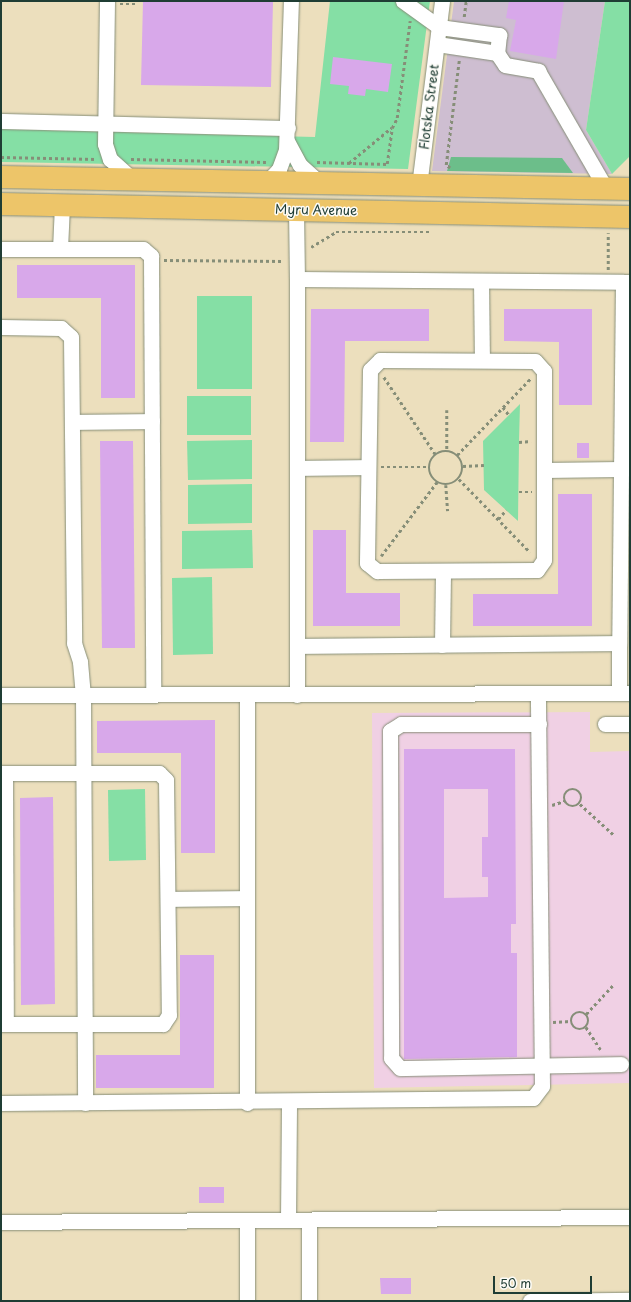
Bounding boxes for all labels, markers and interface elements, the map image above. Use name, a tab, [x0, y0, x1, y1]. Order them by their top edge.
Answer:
street label: Flotska Street	[416, 63, 442, 151]
street label: Myru Avenue	[275, 201, 357, 219]
scale bar	[495, 1268, 594, 1294]
text: 50 m	[500, 1274, 531, 1292]

